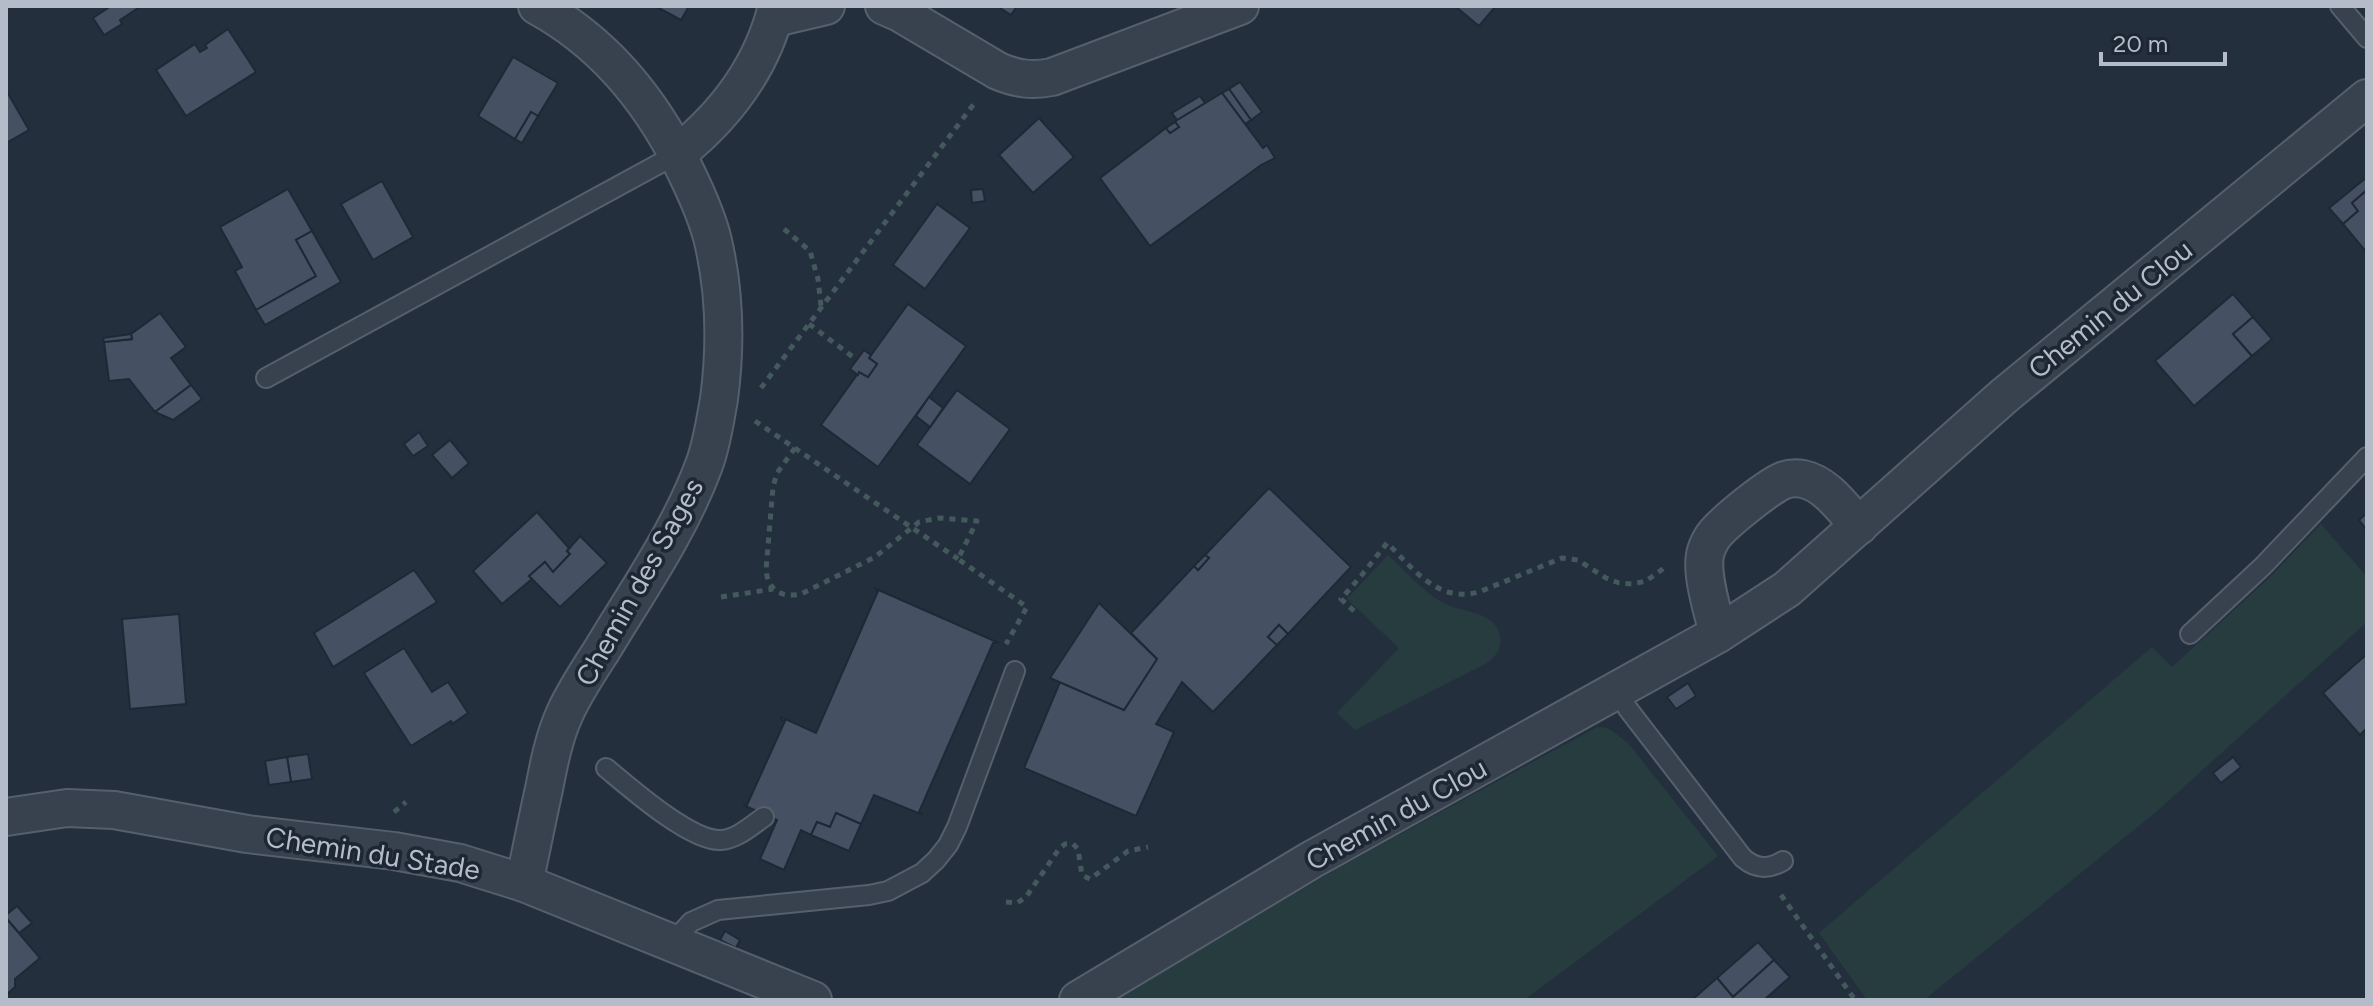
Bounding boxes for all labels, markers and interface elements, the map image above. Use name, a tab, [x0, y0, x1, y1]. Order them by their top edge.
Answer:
scale bar	[2101, 16, 2225, 66]
text: 20 m	[2113, 29, 2168, 58]
street label: Chemin du Clou	[2021, 233, 2199, 385]
street label: Chemin des Sages	[568, 472, 710, 692]
street label: Chemin du Clou	[1300, 750, 1492, 878]
street label: Chemin du Stade	[263, 819, 483, 887]

